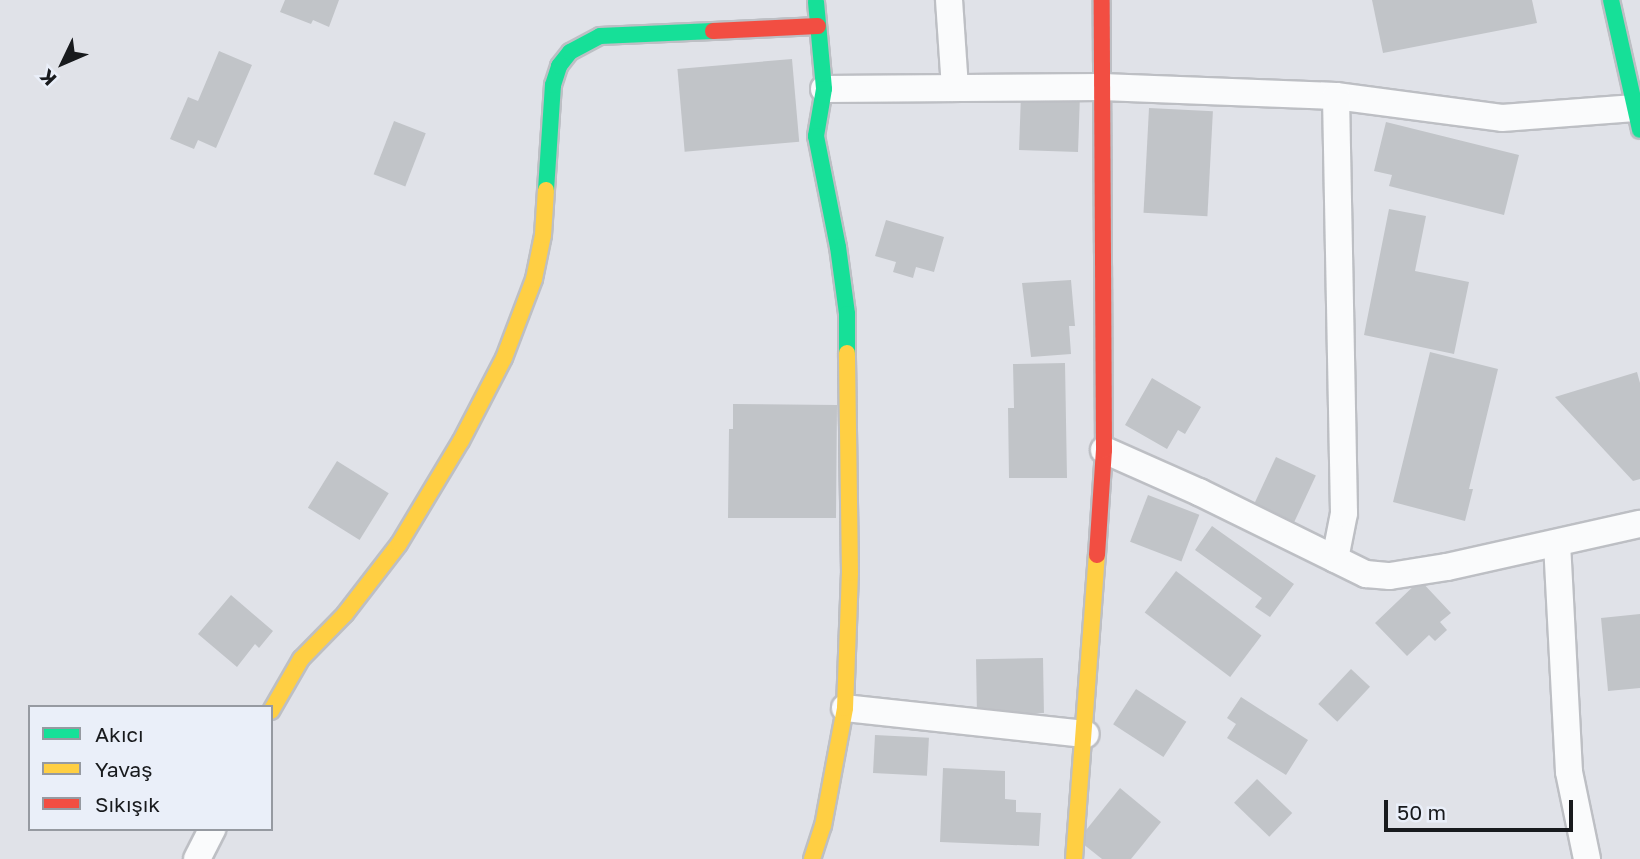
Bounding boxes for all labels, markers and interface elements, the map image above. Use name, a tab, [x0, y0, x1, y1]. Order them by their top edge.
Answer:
north arrow	[28, 28, 98, 98]
text: K	[34, 65, 61, 91]
legend	[28, 705, 273, 831]
text: Akıcı	[95, 721, 144, 747]
text: Yavaş	[95, 756, 152, 782]
scale bar	[1388, 786, 1577, 830]
text: Sıkışık	[95, 791, 160, 817]
text: 50 m	[1397, 799, 1446, 825]

